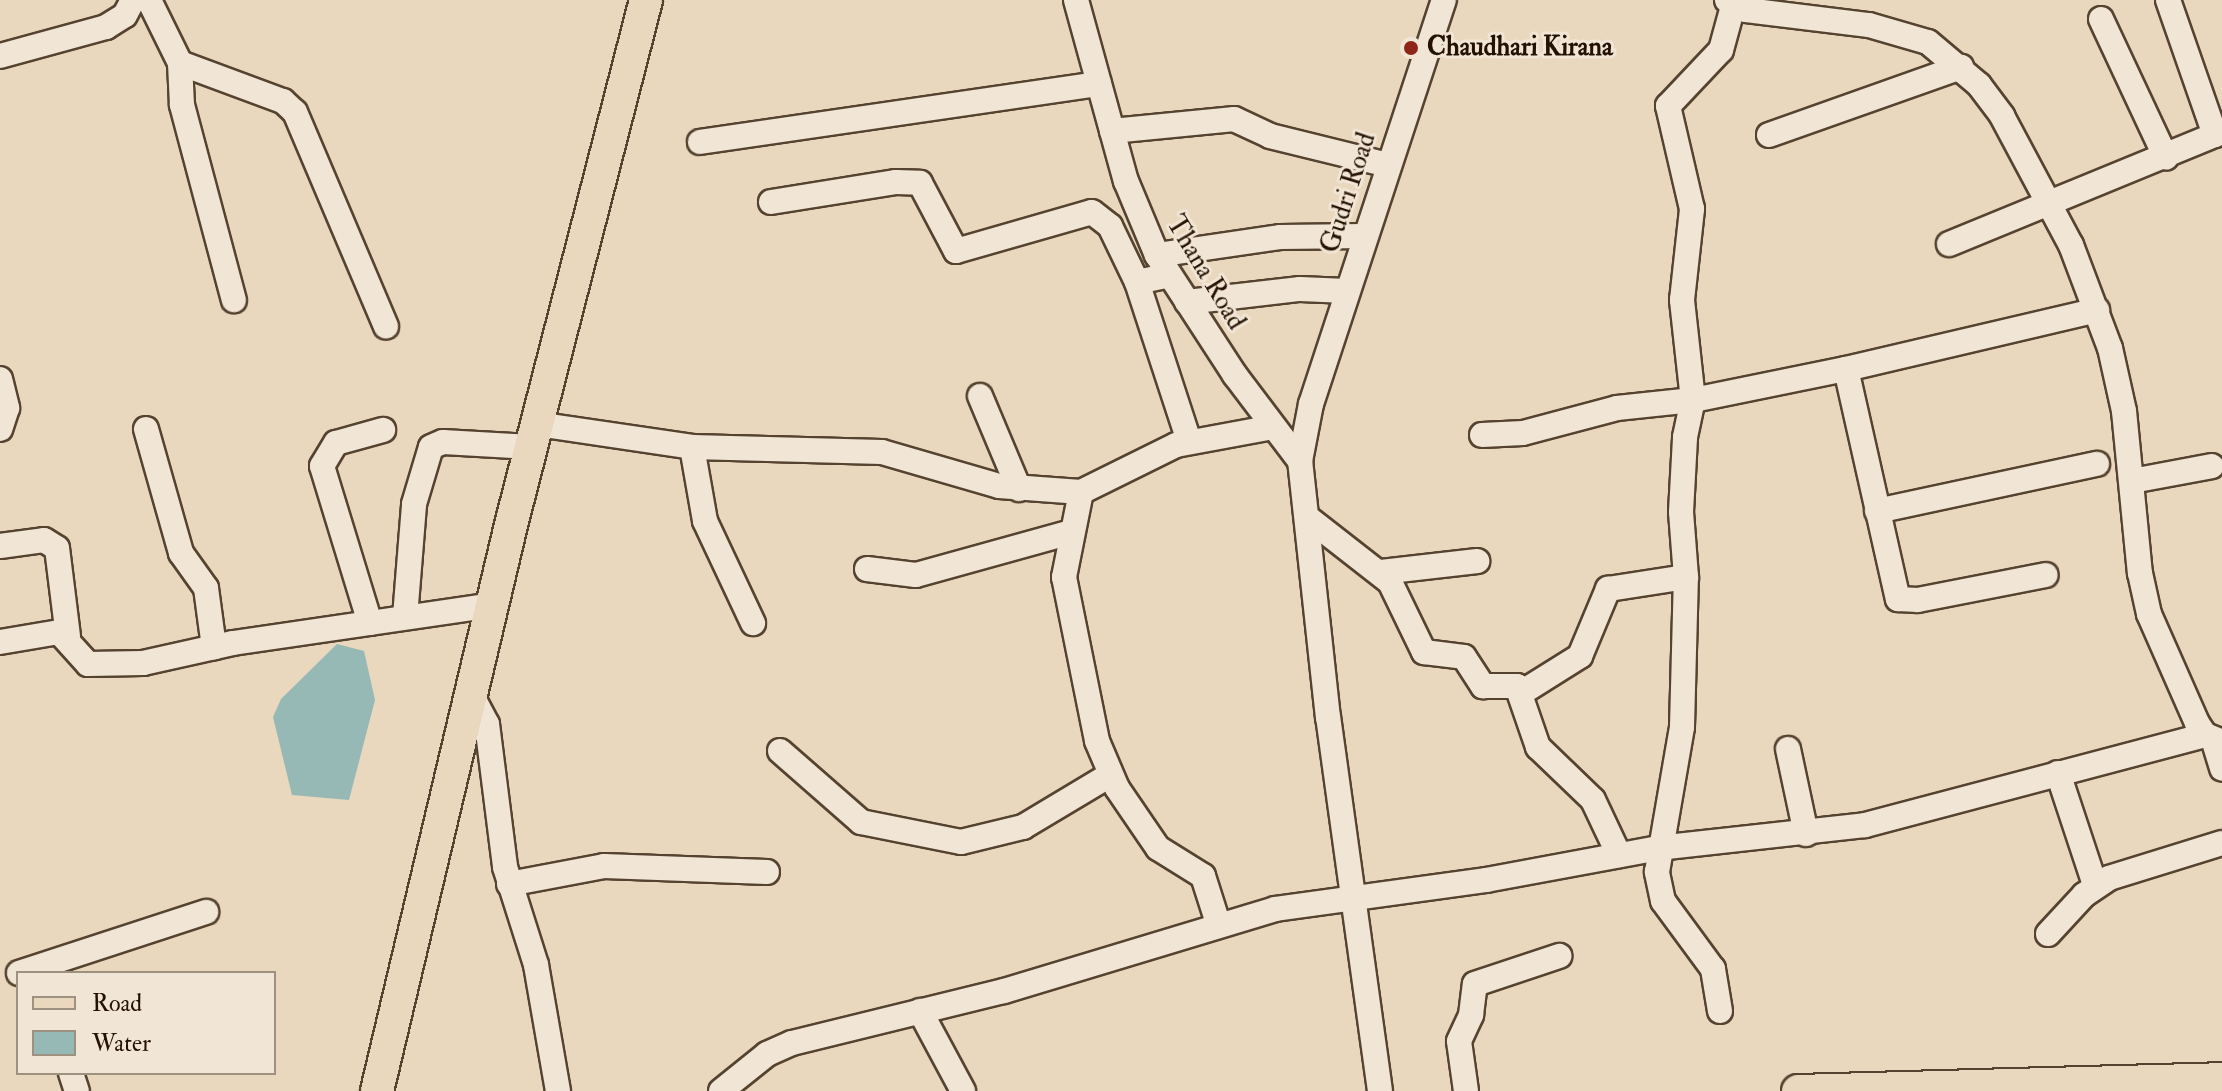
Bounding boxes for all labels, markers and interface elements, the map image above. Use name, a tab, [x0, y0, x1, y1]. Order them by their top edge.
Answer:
place label: Chaudhari Kirana	[1427, 32, 1613, 64]
marker: Chaudhari Kirana	[1402, 39, 1420, 57]
street label: Gudri Road	[1315, 129, 1383, 257]
street label: Thana Road	[1159, 210, 1251, 336]
legend	[16, 971, 276, 1075]
text: Road	[92, 988, 142, 1019]
text: Water	[92, 1028, 151, 1059]

